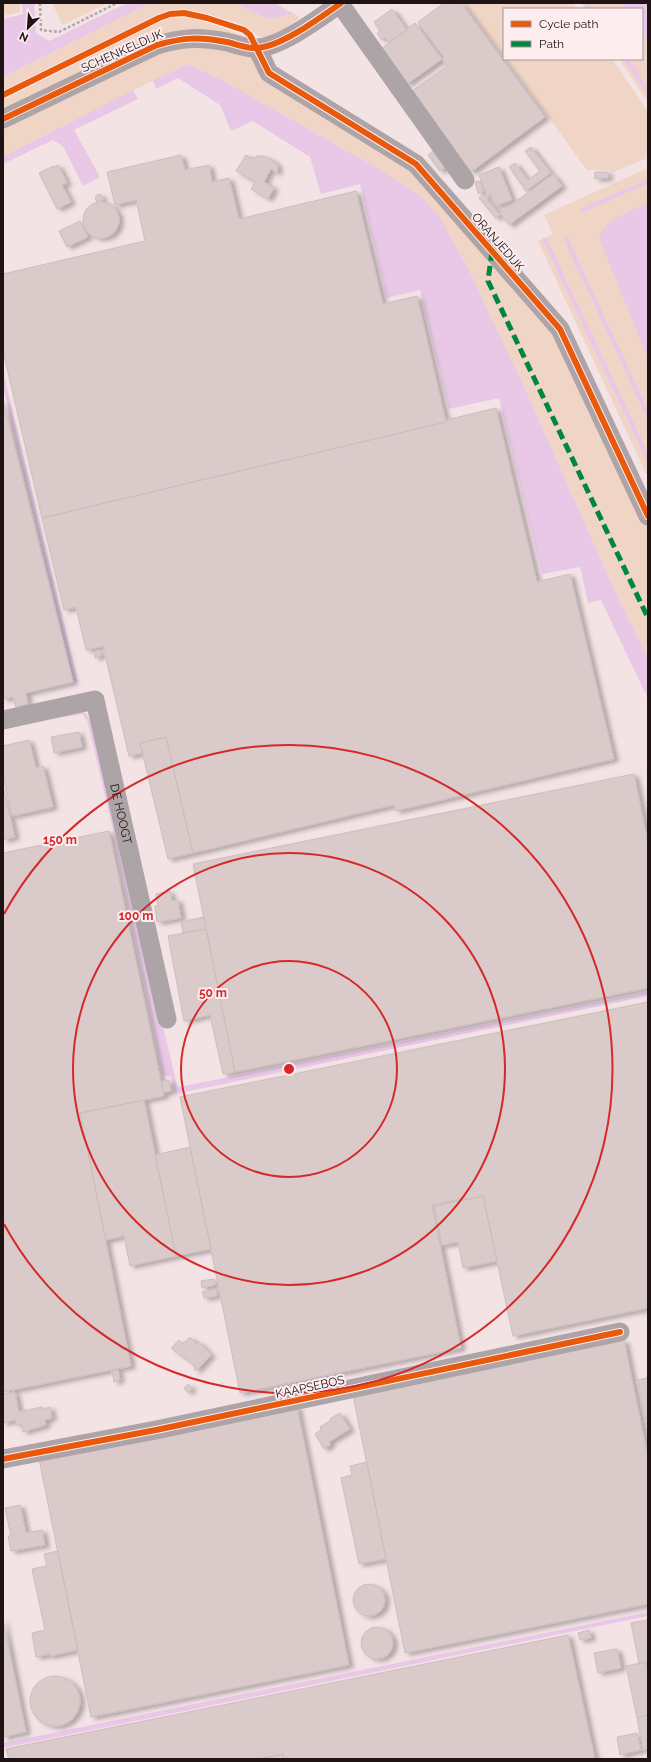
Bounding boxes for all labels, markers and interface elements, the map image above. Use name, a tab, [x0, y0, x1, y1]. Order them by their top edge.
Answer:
north arrow	[8, 8, 48, 48]
legend	[503, 8, 643, 60]
text: Cycle path	[539, 17, 598, 31]
street label: SCHENKELDIJK	[79, 27, 165, 75]
text: N	[17, 29, 31, 44]
text: Path	[539, 37, 564, 51]
street label: ORANJEDIJK	[469, 210, 527, 274]
street label: DE HOOGT	[107, 782, 134, 846]
text: 150 m	[43, 833, 77, 847]
text: 100 m	[119, 909, 153, 923]
text: 50 m	[199, 986, 227, 1000]
centre of rings	[282, 1062, 296, 1076]
street label: KAAPSEBOS	[274, 1373, 346, 1401]

